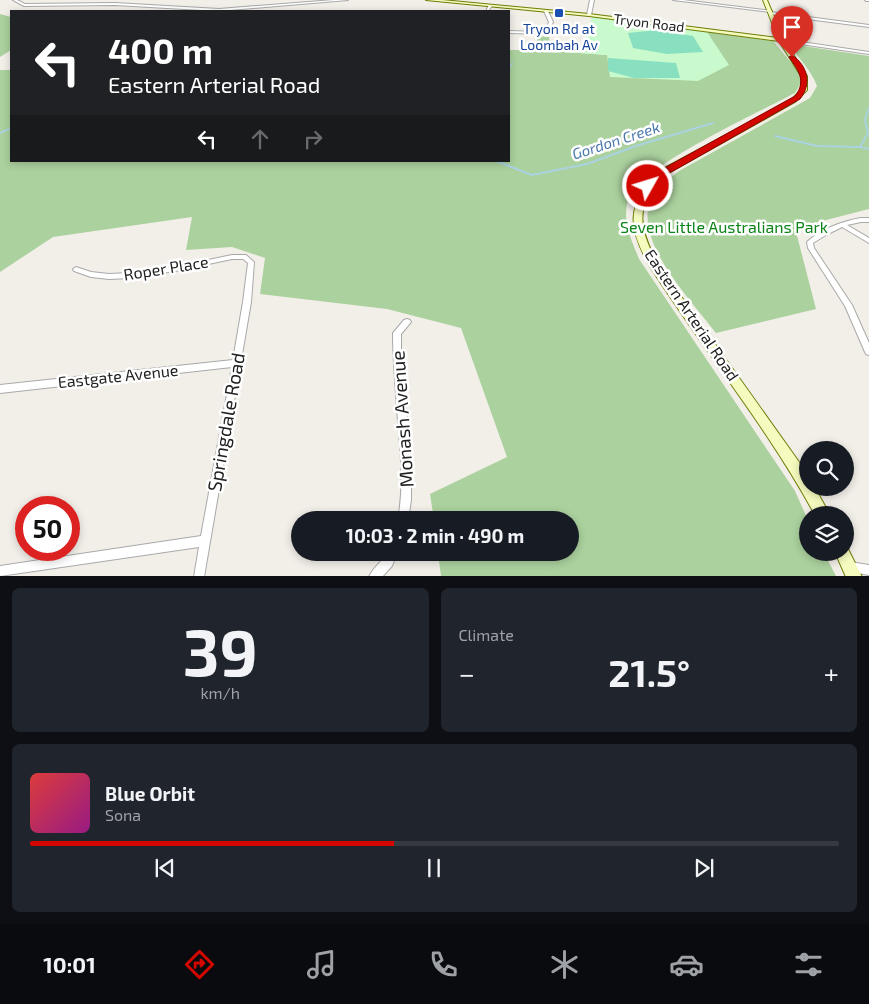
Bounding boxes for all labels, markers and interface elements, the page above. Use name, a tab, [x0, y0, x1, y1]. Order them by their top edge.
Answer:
pin	[771, 6, 813, 57]
marker: Tryon Rd at Loombah Av	[553, 7, 565, 19]
street label: Tryon Road	[613, 10, 685, 35]
icon: arrive	[778, 13, 806, 41]
place label: Tryon Rd at Loombah Av	[520, 20, 598, 53]
text: 400 m	[108, 29, 213, 71]
icon: left	[25, 30, 90, 95]
text: Eastern Arterial Road	[108, 71, 320, 97]
water label: Gordon Creek	[570, 117, 662, 163]
icon: left	[193, 125, 221, 153]
icon: ahead	[246, 125, 274, 153]
icon: right	[299, 125, 327, 153]
position arrow	[621, 159, 673, 211]
park label: Seven Little Australians Park	[620, 217, 828, 236]
street label: Eastern Arterial Road	[641, 245, 743, 384]
street label: Roper Place	[122, 251, 210, 284]
street label: Monash Avenue	[385, 350, 418, 488]
street label: Springdale Road	[202, 351, 249, 493]
street label: Eastgate Avenue	[57, 360, 179, 391]
map controls	[799, 441, 854, 561]
button: search	[799, 441, 854, 496]
speed limit sign: 50	[15, 496, 80, 561]
button: layers	[799, 506, 854, 561]
text: 10:03 · 2 min · 490 m	[346, 524, 524, 547]
text: 39	[183, 611, 258, 689]
text: Climate	[459, 625, 514, 644]
text: 21.5°	[608, 649, 690, 695]
text: −	[459, 656, 475, 690]
text: +	[824, 656, 839, 690]
text: km/h	[200, 683, 240, 702]
text: Blue Orbit	[105, 782, 195, 805]
text: Sona	[105, 805, 141, 824]
icon: previous	[151, 854, 179, 882]
icon: pause	[420, 854, 448, 882]
icon: next	[690, 854, 718, 882]
icon: directions	[182, 947, 217, 982]
icon: music	[304, 947, 339, 982]
icon: phone	[426, 947, 461, 982]
icon: climate	[547, 947, 582, 982]
icon: car	[669, 947, 704, 982]
icon: filters	[791, 947, 826, 982]
text: 10:01	[43, 951, 96, 977]

